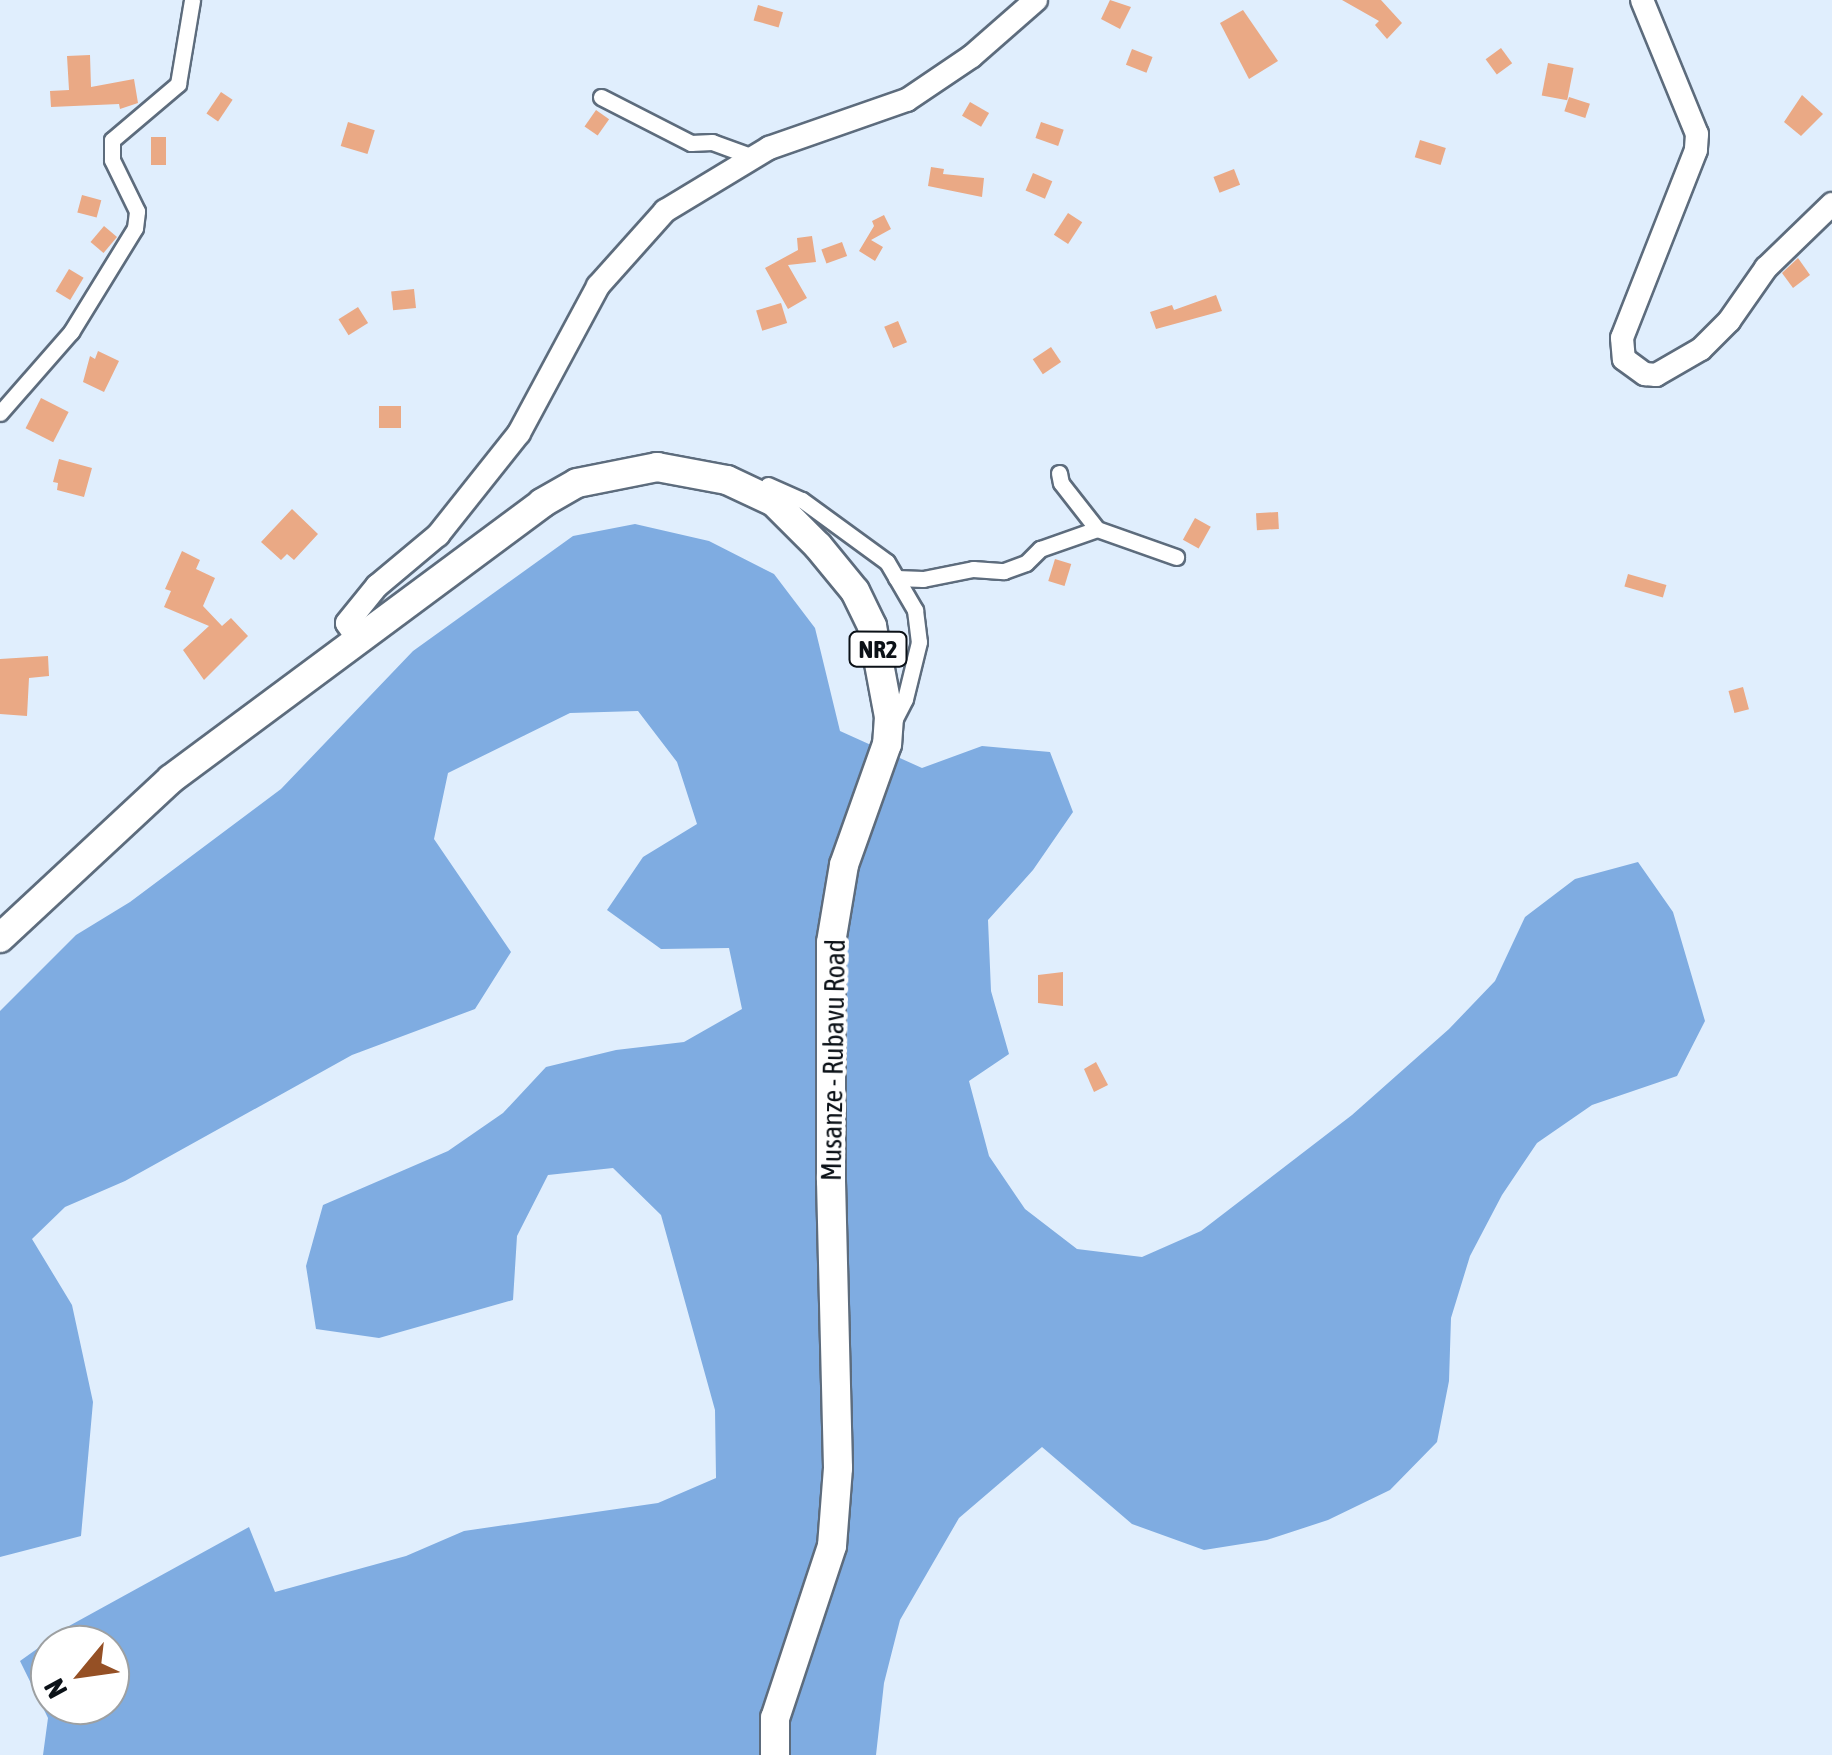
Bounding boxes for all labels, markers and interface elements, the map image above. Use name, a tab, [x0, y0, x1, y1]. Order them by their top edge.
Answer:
road number: NR2	[848, 629, 908, 669]
street label: Musanze - Rubavu Road	[814, 939, 852, 1181]
north arrow	[30, 1625, 130, 1725]
text: N	[38, 1674, 74, 1704]

